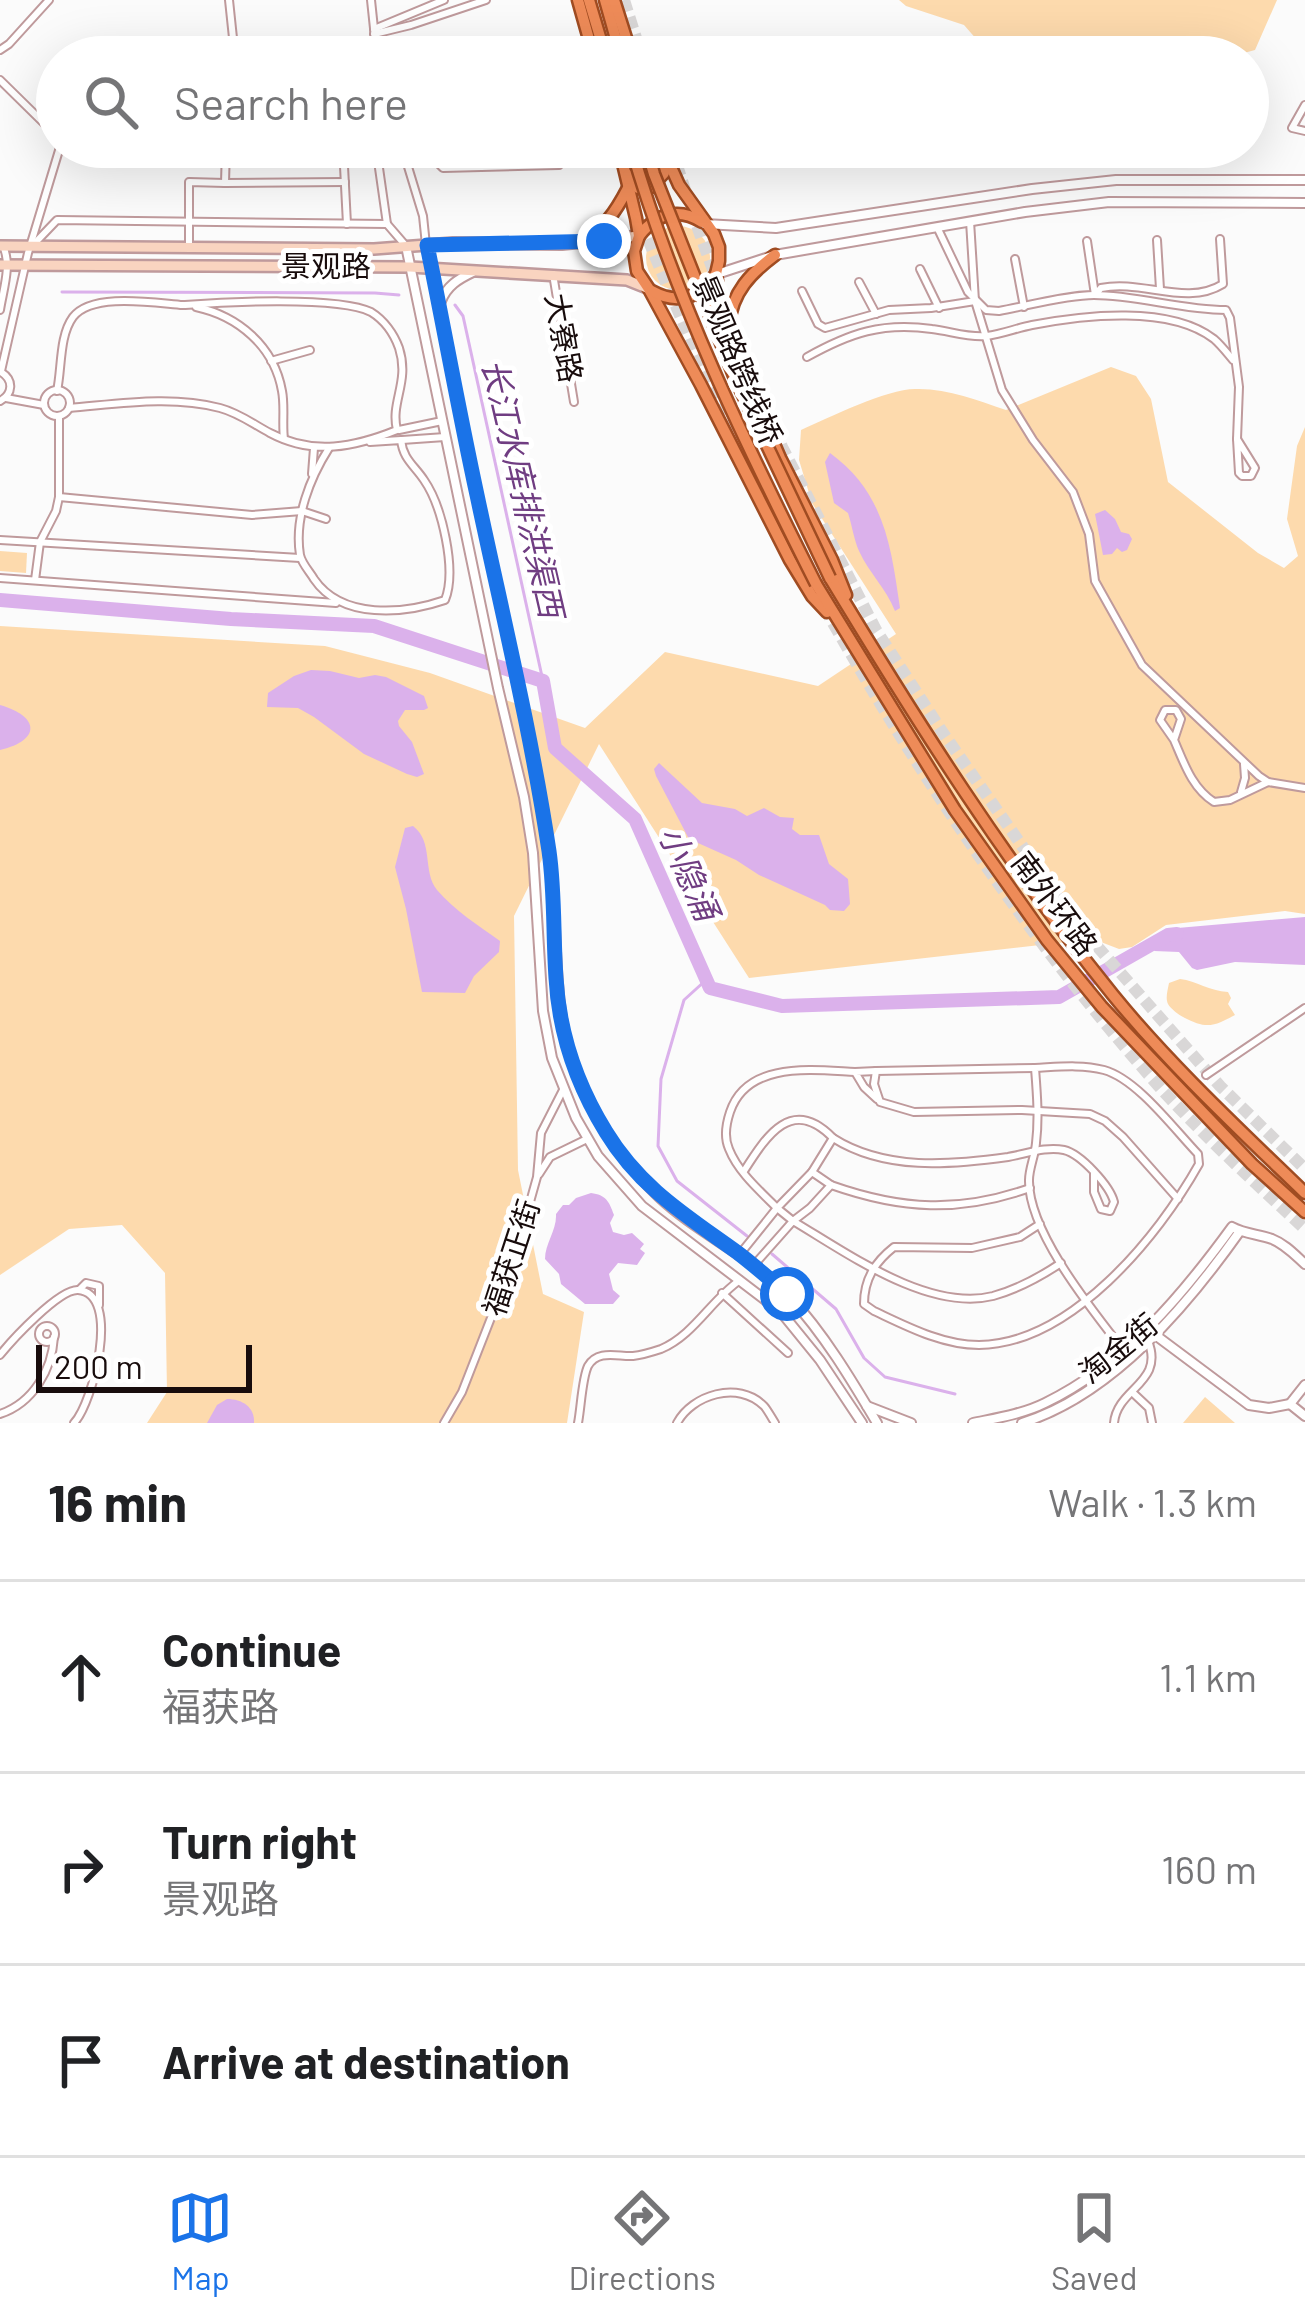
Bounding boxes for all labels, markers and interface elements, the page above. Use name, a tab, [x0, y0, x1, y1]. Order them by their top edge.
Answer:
search box	[36, 36, 1269, 168]
icon: search	[78, 69, 144, 135]
text: Search here	[174, 75, 408, 129]
route end	[577, 214, 631, 268]
street label: 景观路	[281, 247, 371, 283]
street label: 景观路跨线桥	[687, 269, 791, 449]
street label: 大寮路	[539, 290, 591, 385]
water label: 长江水库排洪渠西	[475, 355, 574, 626]
water label: 小隐涌	[652, 819, 730, 930]
street label: 南外环路	[1005, 844, 1106, 962]
street label: 福获正街	[474, 1195, 546, 1320]
route start	[760, 1267, 814, 1321]
street label: 淘金街	[1071, 1305, 1164, 1390]
scale bar	[36, 1339, 252, 1392]
text: 200 m	[54, 1346, 143, 1386]
text: 16 min	[48, 1471, 187, 1532]
text: Walk · 1.3 km	[1048, 1478, 1257, 1525]
text: Continue	[162, 1622, 341, 1676]
icon: ahead	[48, 1644, 114, 1710]
text: 1.1 km	[1159, 1653, 1257, 1700]
text: 福获路	[162, 1682, 279, 1729]
text: Turn right	[162, 1814, 357, 1868]
icon: right	[48, 1836, 114, 1902]
text: 160 m	[1161, 1845, 1257, 1892]
text: 景观路	[162, 1874, 279, 1921]
icon: arrive	[48, 2028, 114, 2094]
text: Arrive at destination	[162, 2034, 570, 2088]
tab: Map	[167, 2185, 233, 2297]
tab: Directions	[568, 2185, 716, 2297]
tab: Saved	[1051, 2185, 1138, 2297]

